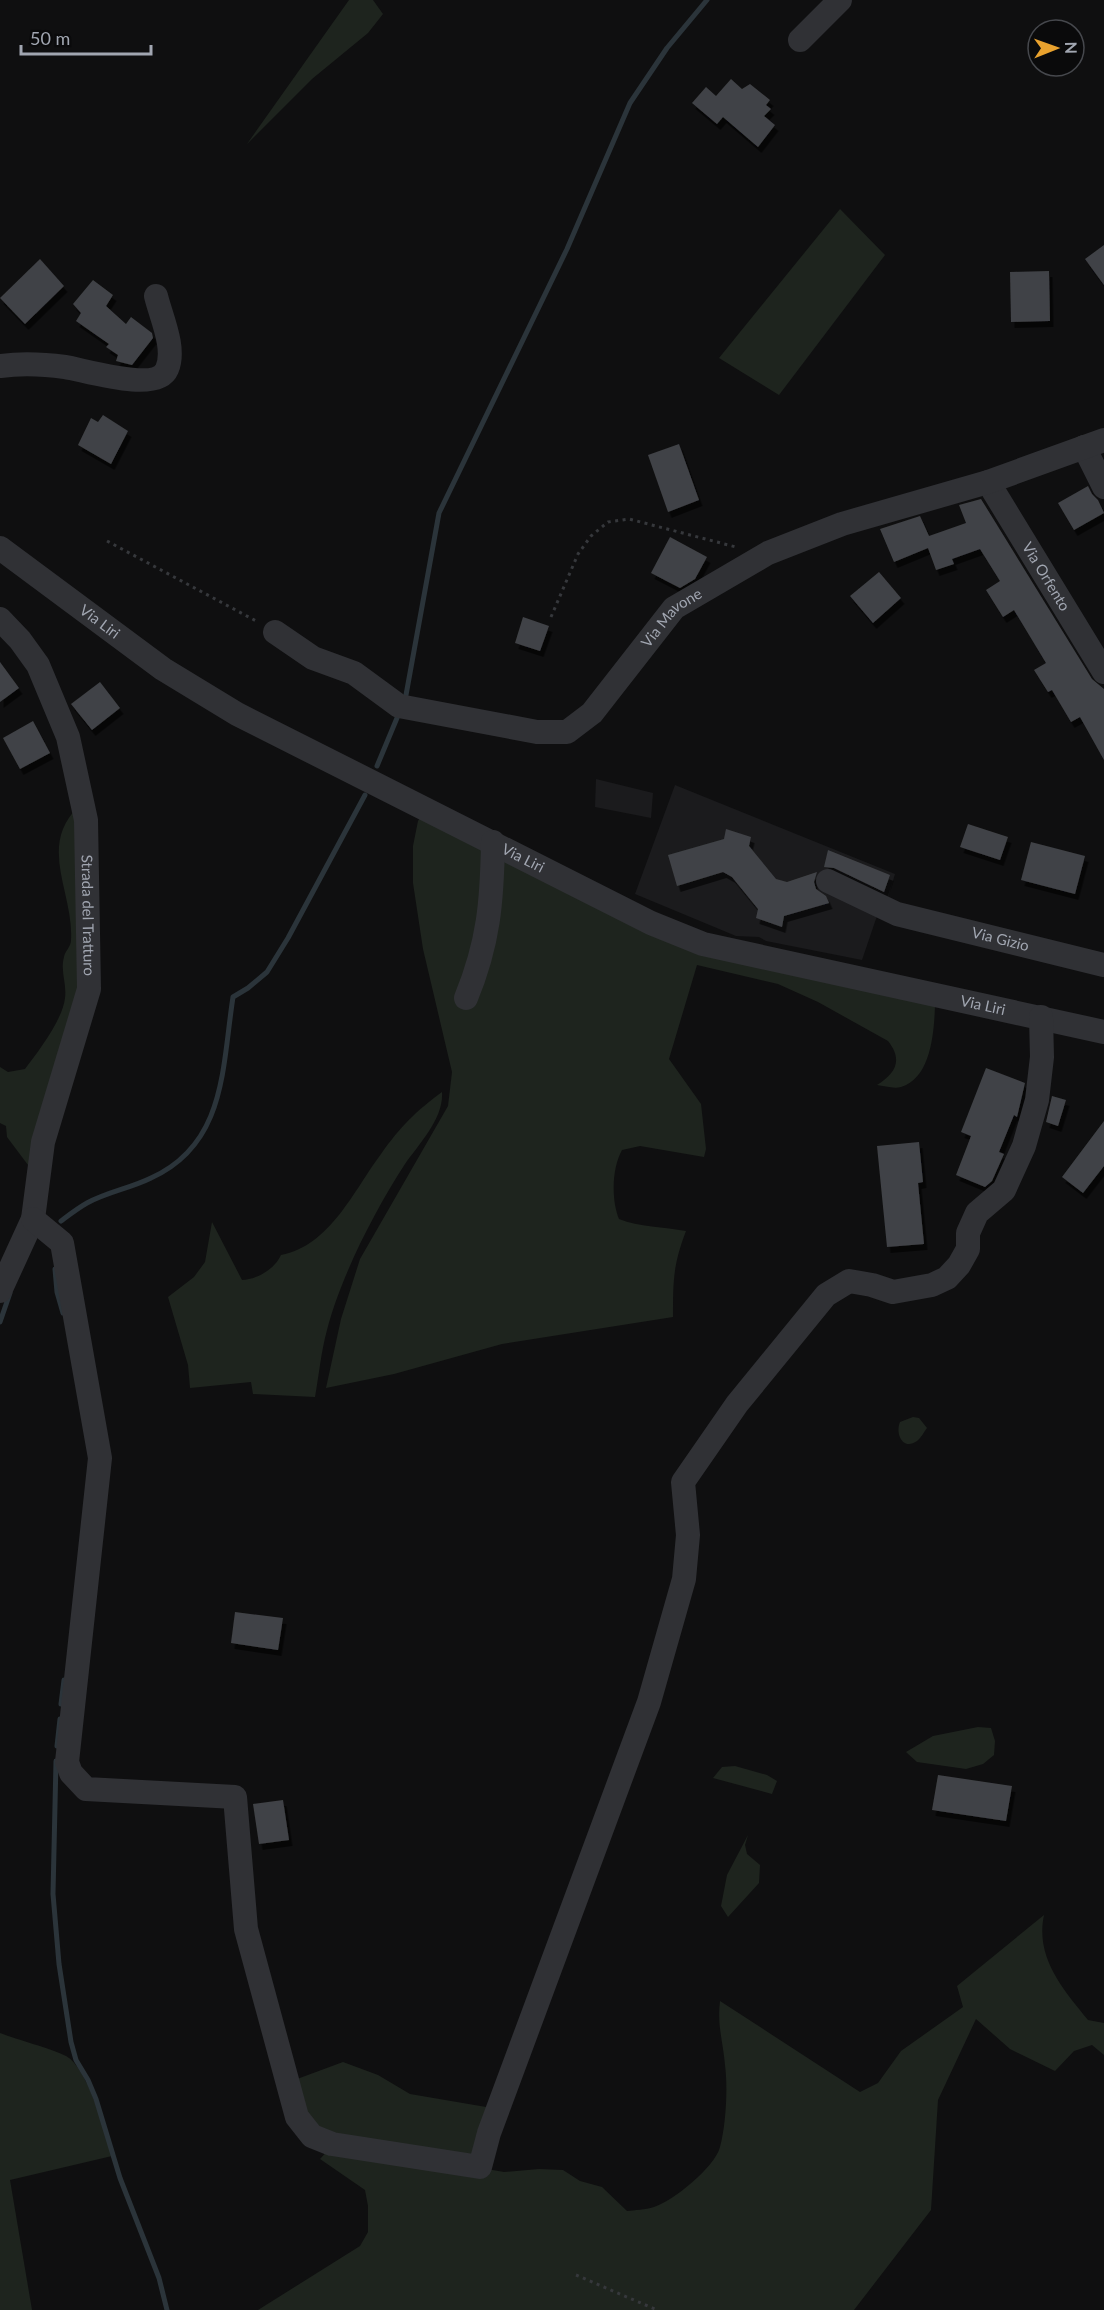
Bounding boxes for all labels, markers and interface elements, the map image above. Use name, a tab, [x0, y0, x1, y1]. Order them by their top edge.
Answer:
scale bar	[21, 18, 152, 56]
north arrow	[1026, 18, 1086, 78]
text: 50 m	[30, 27, 70, 49]
text: N	[1062, 41, 1081, 54]
street label: Via Orfento	[1019, 538, 1075, 614]
street label: Via Mavone	[637, 584, 705, 651]
street label: Via Liri	[77, 600, 124, 642]
street label: Via Liri	[499, 839, 548, 876]
street label: Strada del Tratturo	[79, 854, 99, 976]
street label: Via Gizio	[970, 923, 1031, 954]
street label: Via Liri	[959, 991, 1007, 1018]

